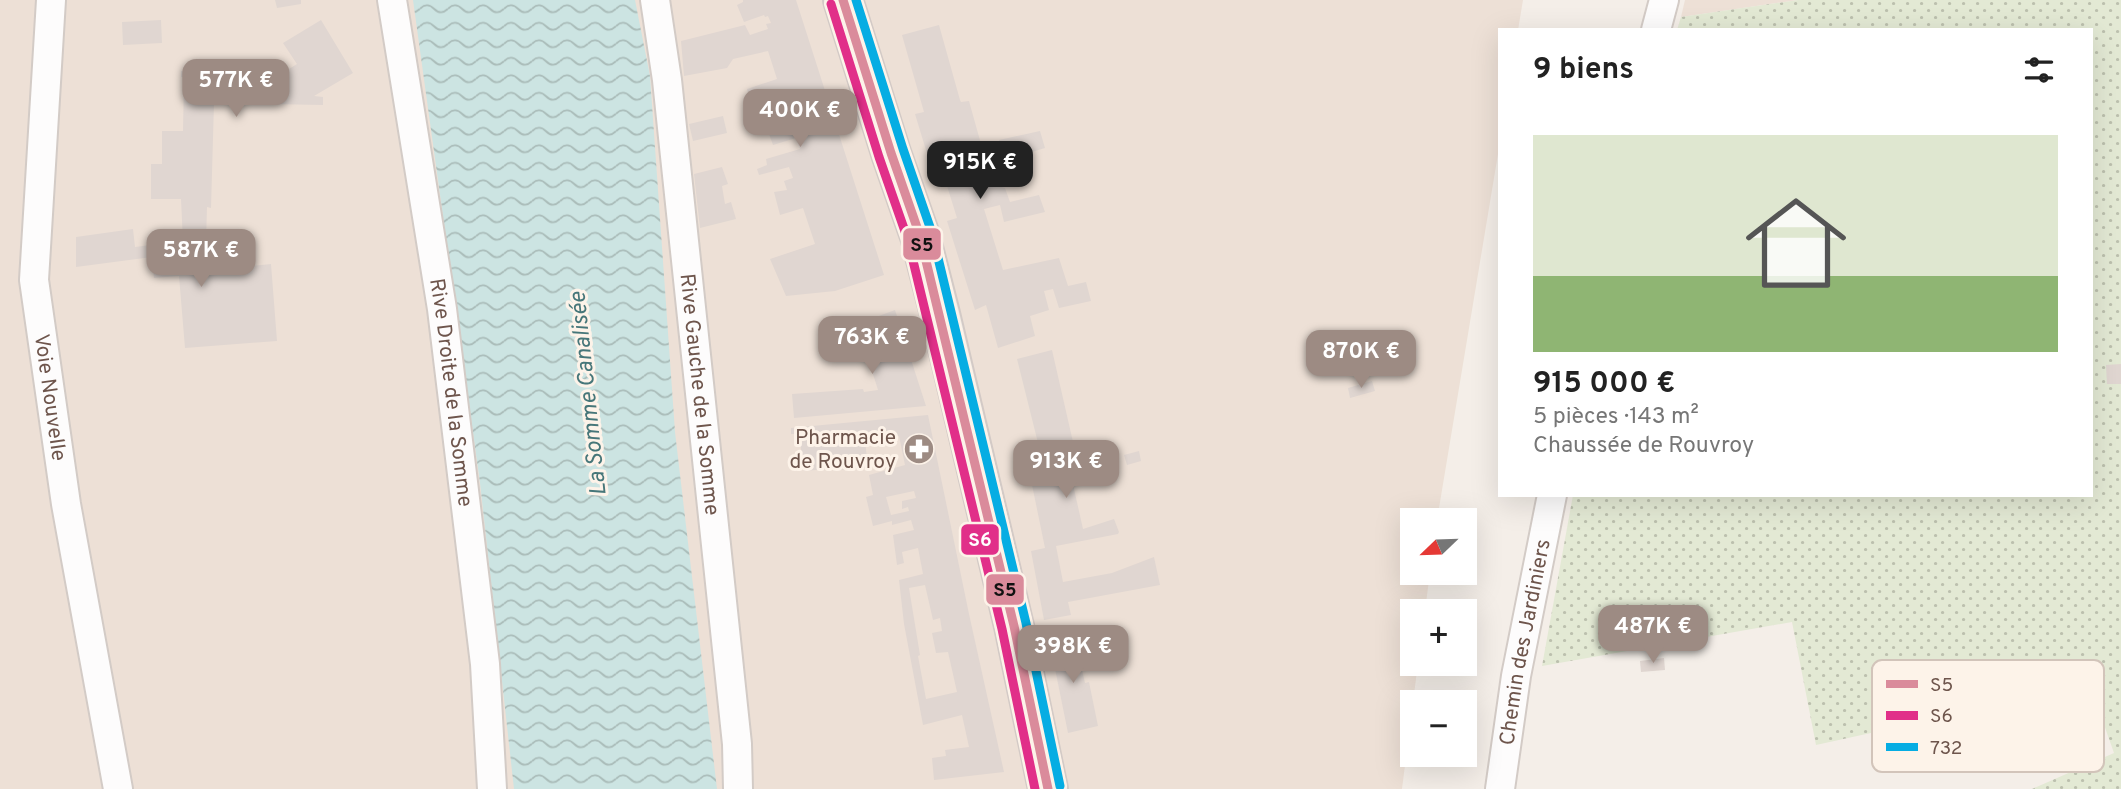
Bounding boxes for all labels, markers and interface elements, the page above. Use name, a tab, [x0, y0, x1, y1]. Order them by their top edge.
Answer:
icon: filters	[2020, 51, 2058, 89]
text: 9 biens	[1533, 52, 1634, 89]
pin: 577K €	[179, 60, 293, 119]
text: 577K €	[198, 67, 274, 96]
pin: 400K €	[743, 90, 857, 149]
text: 400K €	[759, 97, 841, 126]
pin: 915K €	[923, 142, 1037, 201]
text: 915K €	[943, 149, 1017, 178]
icon: home	[1733, 180, 1859, 306]
line badge: S5	[902, 227, 942, 261]
pin: 587K €	[144, 230, 258, 289]
text: S5	[910, 234, 934, 258]
text: 587K €	[163, 237, 239, 266]
street label: Rive Gauche de la Somme	[672, 272, 725, 517]
street label: Rive Droite de la Somme	[422, 276, 478, 508]
water label: La Somme Canalisée	[564, 289, 615, 497]
pin: 763K €	[815, 316, 929, 376]
text: 763K €	[834, 324, 910, 353]
pin: 870K €	[1304, 330, 1418, 390]
street label: Voie Nouvelle	[27, 332, 72, 463]
text: 870K €	[1322, 338, 1400, 367]
text: 915 000 €	[1533, 366, 1675, 403]
text: 5 pièces · 143 m²	[1533, 403, 1699, 432]
place label: Pharmacie de Rouvroy	[789, 425, 896, 476]
pharmacy icon: Pharmacie de Rouvroy	[902, 432, 936, 466]
text: Chaussée de Rouvroy	[1533, 432, 1754, 461]
pin: 913K €	[1009, 440, 1123, 500]
text: 913K €	[1029, 448, 1103, 477]
north arrow	[1400, 508, 1477, 584]
map controls	[1400, 508, 1477, 767]
line badge: S6	[960, 523, 1000, 556]
text: S6	[968, 529, 992, 553]
street label: Chemin des Jardiniers	[1494, 537, 1558, 747]
line badge: S5	[985, 573, 1025, 606]
text: S5	[993, 579, 1017, 603]
button: +	[1400, 599, 1477, 676]
pin: 487K €	[1596, 606, 1710, 665]
text: 487K €	[1614, 613, 1692, 642]
pin: 398K €	[1016, 626, 1130, 685]
text: 398K €	[1034, 633, 1112, 662]
legend	[1872, 660, 2104, 772]
text: S5	[1930, 674, 1953, 698]
button: −	[1400, 690, 1477, 767]
text: S6	[1930, 705, 1953, 729]
text: 732	[1930, 737, 1962, 761]

